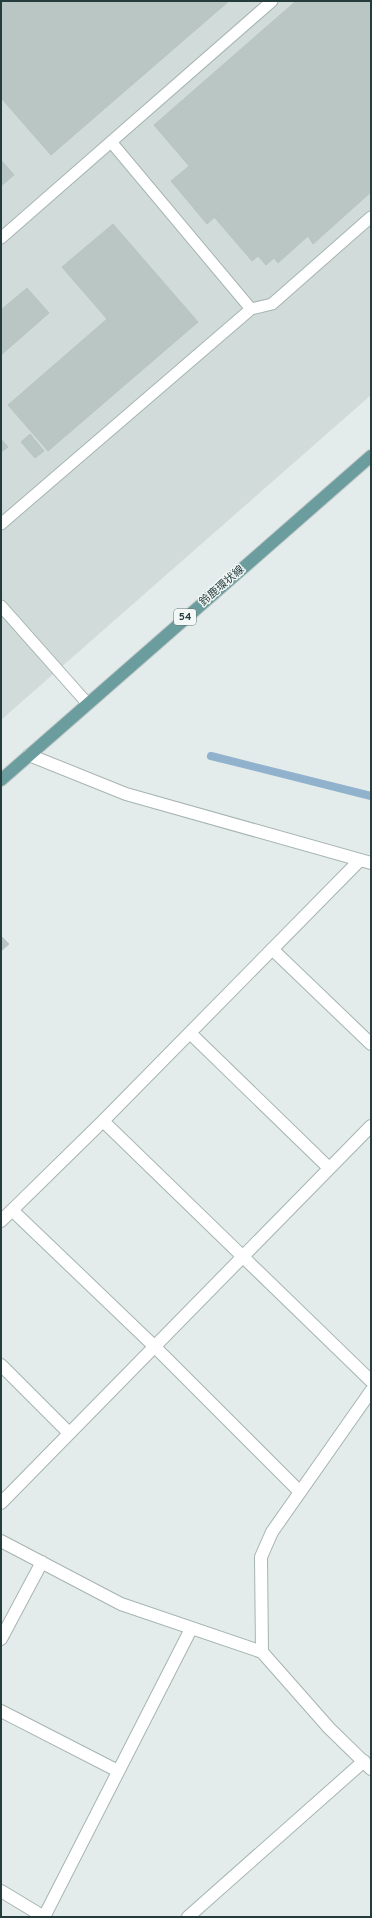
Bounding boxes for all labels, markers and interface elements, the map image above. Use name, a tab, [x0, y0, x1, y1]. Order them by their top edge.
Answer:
street label: 鈴鹿環状線	[197, 563, 247, 609]
road number: 54	[174, 609, 196, 625]

